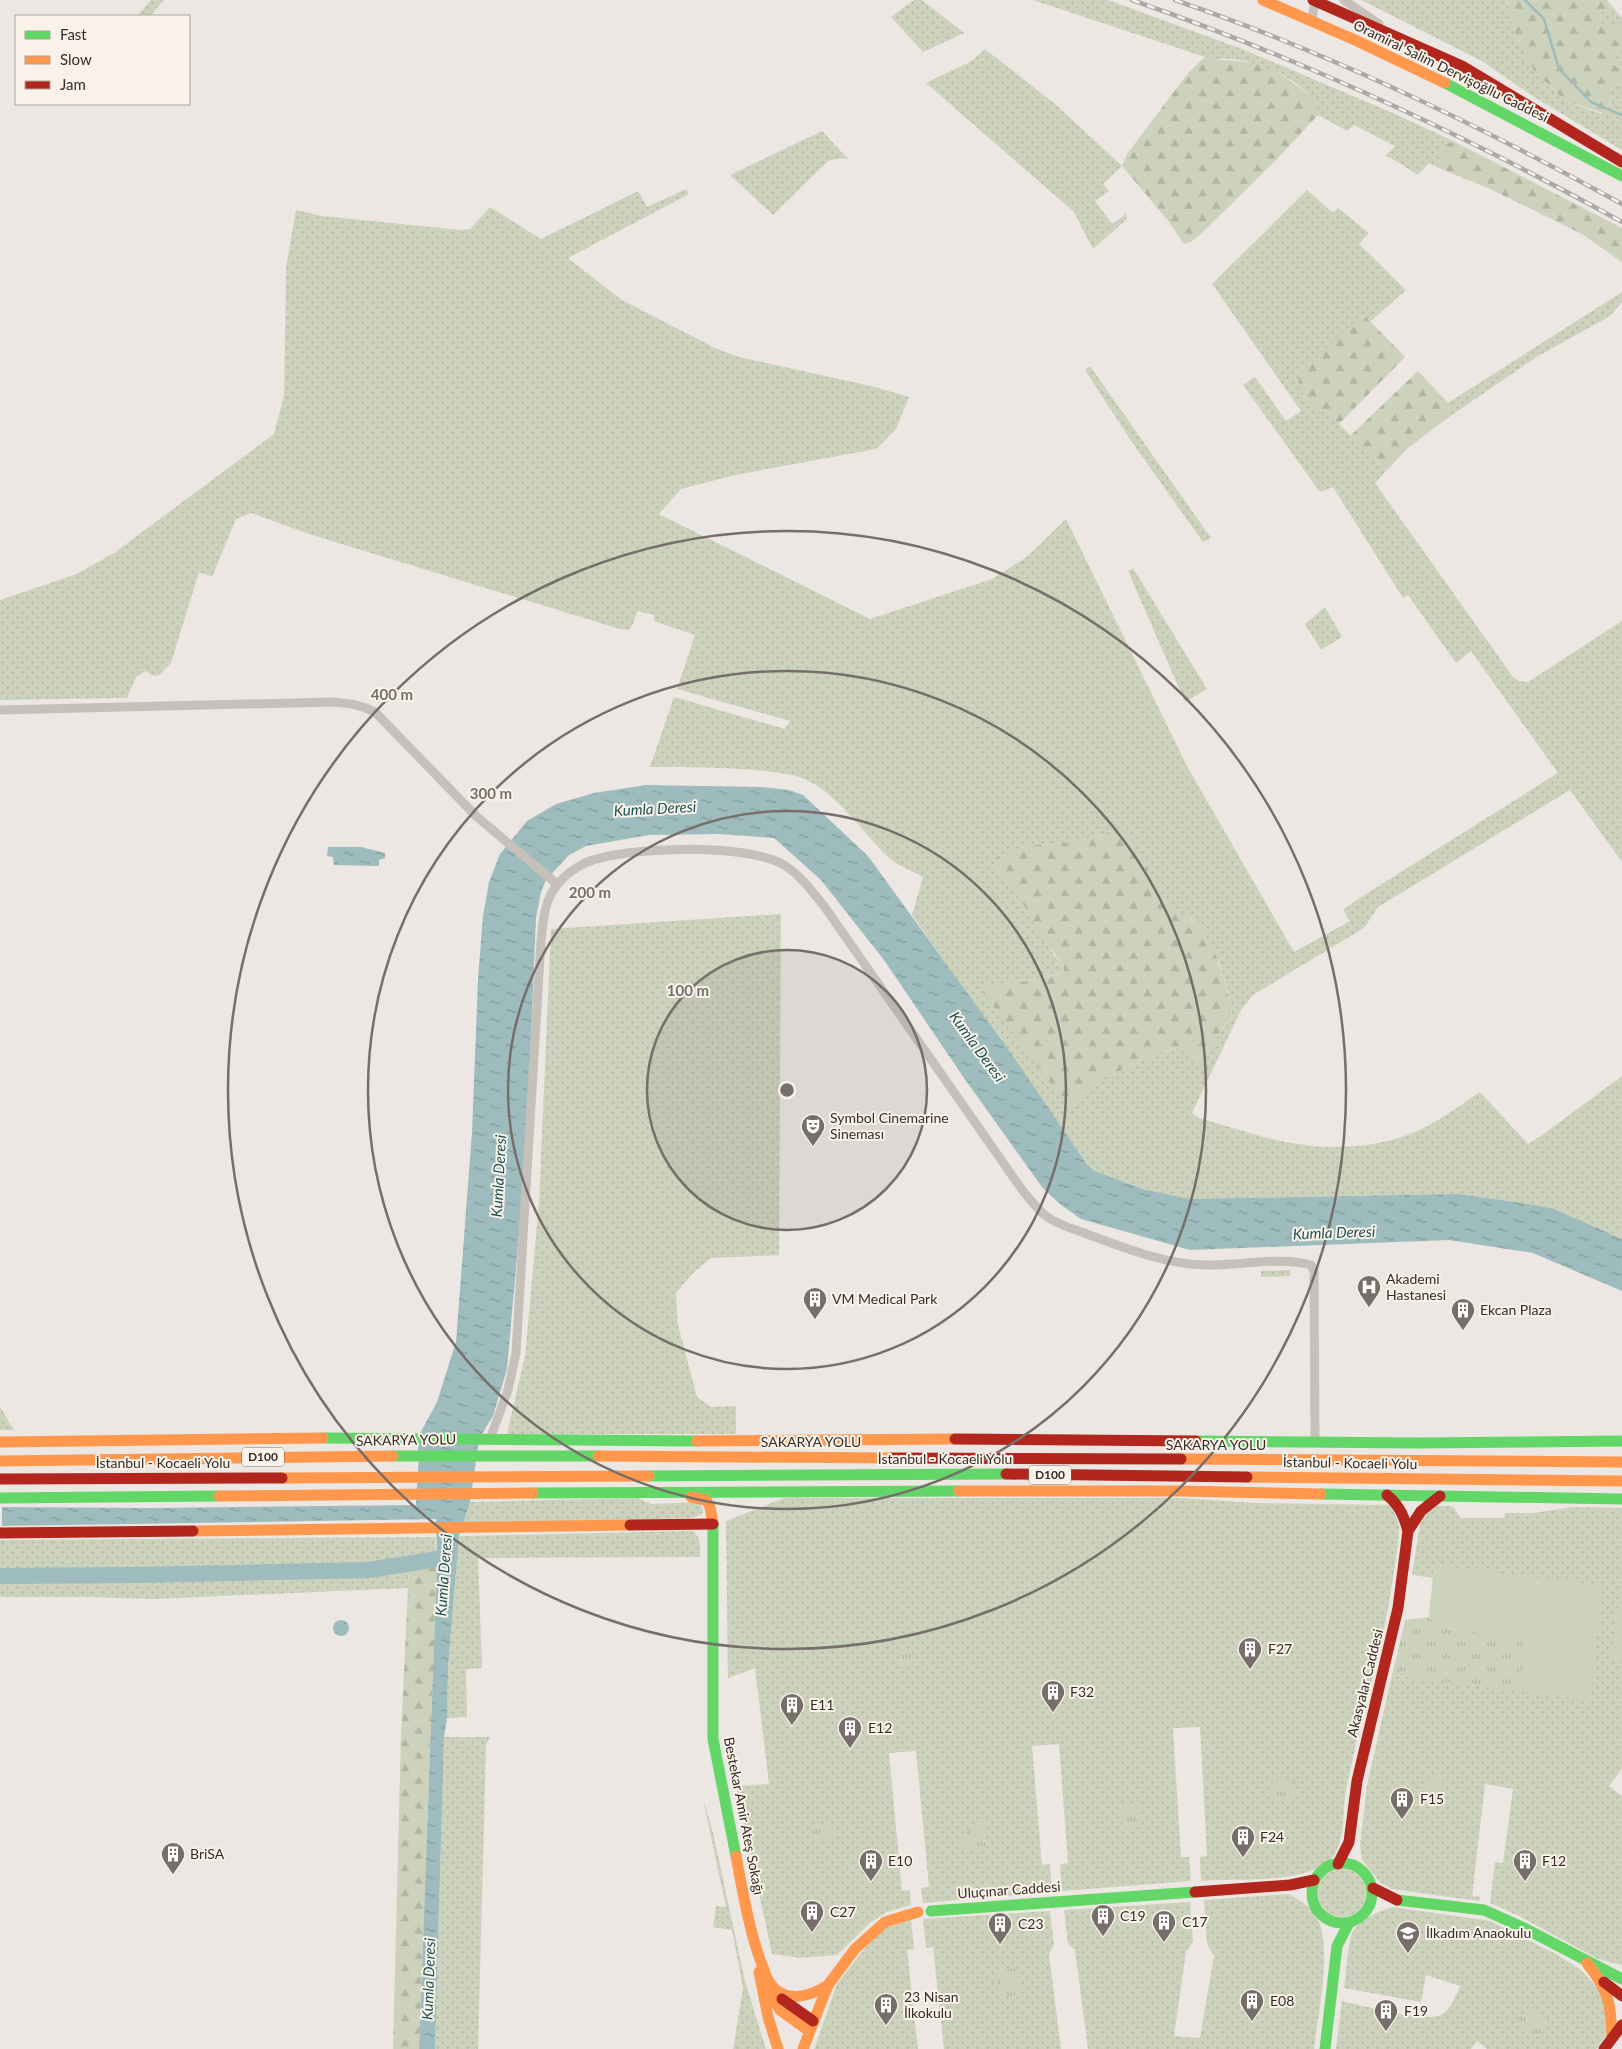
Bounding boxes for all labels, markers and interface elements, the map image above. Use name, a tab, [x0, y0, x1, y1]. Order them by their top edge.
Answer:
legend	[15, 15, 190, 105]
street label: Oramiral Salim Dervişoğllu Caddesi	[1351, 16, 1551, 125]
text: Fast	[60, 25, 87, 43]
text: Slow	[60, 50, 92, 68]
text: Jam	[60, 75, 86, 93]
text: 400 m	[371, 685, 413, 703]
text: 300 m	[470, 784, 512, 802]
water label: Kumla Deresi	[613, 797, 697, 819]
text: 200 m	[569, 883, 611, 901]
text: 100 m	[667, 981, 709, 999]
water label: Kumla Deresi	[946, 1008, 1010, 1085]
centre of rings	[778, 1081, 796, 1099]
place label: Symbol Cinemarine Sineması	[830, 1109, 949, 1142]
theatre icon: Symbol Cinemarine Sineması	[800, 1113, 826, 1147]
water label: Kumla Deresi	[487, 1134, 509, 1218]
water label: Kumla Deresi	[1292, 1222, 1376, 1242]
place label: Akademi Hastanesi	[1386, 1270, 1446, 1303]
hospital icon: Akademi Hastanesi	[1356, 1274, 1382, 1308]
building icon: VM Medical Park	[802, 1286, 828, 1320]
place label: VM Medical Park	[832, 1290, 938, 1307]
building icon: Ekcan Plaza	[1450, 1297, 1476, 1331]
place label: Ekcan Plaza	[1480, 1301, 1552, 1318]
street label: SAKARYA YOLU	[356, 1430, 456, 1449]
street label: SAKARYA YOLU	[761, 1433, 861, 1450]
street label: SAKARYA YOLU	[1166, 1436, 1266, 1453]
road number: D100	[242, 1448, 284, 1466]
street label: İstanbul - Kocaeli Yolu	[878, 1450, 1012, 1467]
street label: İstanbul - Kocaeli Yolu	[1283, 1453, 1417, 1472]
street label: İstanbul - Kocaeli Yolu	[96, 1454, 230, 1471]
road number: D100	[1029, 1466, 1071, 1484]
water label: Kumla Deresi	[431, 1533, 455, 1617]
street label: Akasyalar Caddesi	[1343, 1627, 1386, 1739]
building icon: F27	[1237, 1636, 1263, 1670]
place label: F27	[1268, 1640, 1292, 1657]
building icon: F32	[1040, 1679, 1066, 1713]
place label: F32	[1070, 1683, 1094, 1700]
building icon: E11	[779, 1692, 805, 1726]
place label: E11	[810, 1696, 834, 1713]
building icon: E12	[837, 1715, 863, 1749]
place label: E12	[868, 1719, 892, 1736]
street label: Bestekar Amir Ateş Sokağı	[721, 1736, 768, 1896]
building icon: F15	[1389, 1786, 1415, 1820]
place label: F15	[1420, 1790, 1444, 1807]
building icon: F24	[1230, 1824, 1256, 1858]
place label: F24	[1260, 1828, 1284, 1845]
building icon: BriSA	[160, 1841, 186, 1875]
place label: BriSA	[190, 1845, 225, 1862]
building icon: E10	[858, 1848, 884, 1882]
building icon: F12	[1512, 1848, 1538, 1882]
place label: E10	[888, 1852, 912, 1869]
place label: F12	[1542, 1852, 1566, 1869]
street label: Uluçınar Caddesi	[957, 1877, 1061, 1902]
building icon: C27	[799, 1899, 825, 1933]
place label: C27	[830, 1903, 856, 1920]
building icon: C19	[1090, 1903, 1116, 1937]
place label: C19	[1120, 1907, 1146, 1924]
building icon: C17	[1151, 1909, 1177, 1943]
building icon: C23	[987, 1911, 1013, 1945]
place label: C17	[1182, 1913, 1208, 1930]
place label: C23	[1018, 1915, 1044, 1932]
school or university icon: İlkadım Anaokulu	[1395, 1920, 1421, 1954]
place label: İlkadım Anaokulu	[1426, 1924, 1531, 1941]
water label: Kumla Deresi	[418, 1937, 438, 2020]
place label: 23 Nisan İlkokulu	[904, 1988, 959, 2021]
building icon: E08	[1239, 1988, 1265, 2022]
building icon: 23 Nisan İlkokulu	[873, 1992, 899, 2026]
place label: E08	[1270, 1992, 1294, 2009]
building icon: F19	[1373, 1998, 1399, 2032]
place label: F19	[1404, 2002, 1428, 2019]

